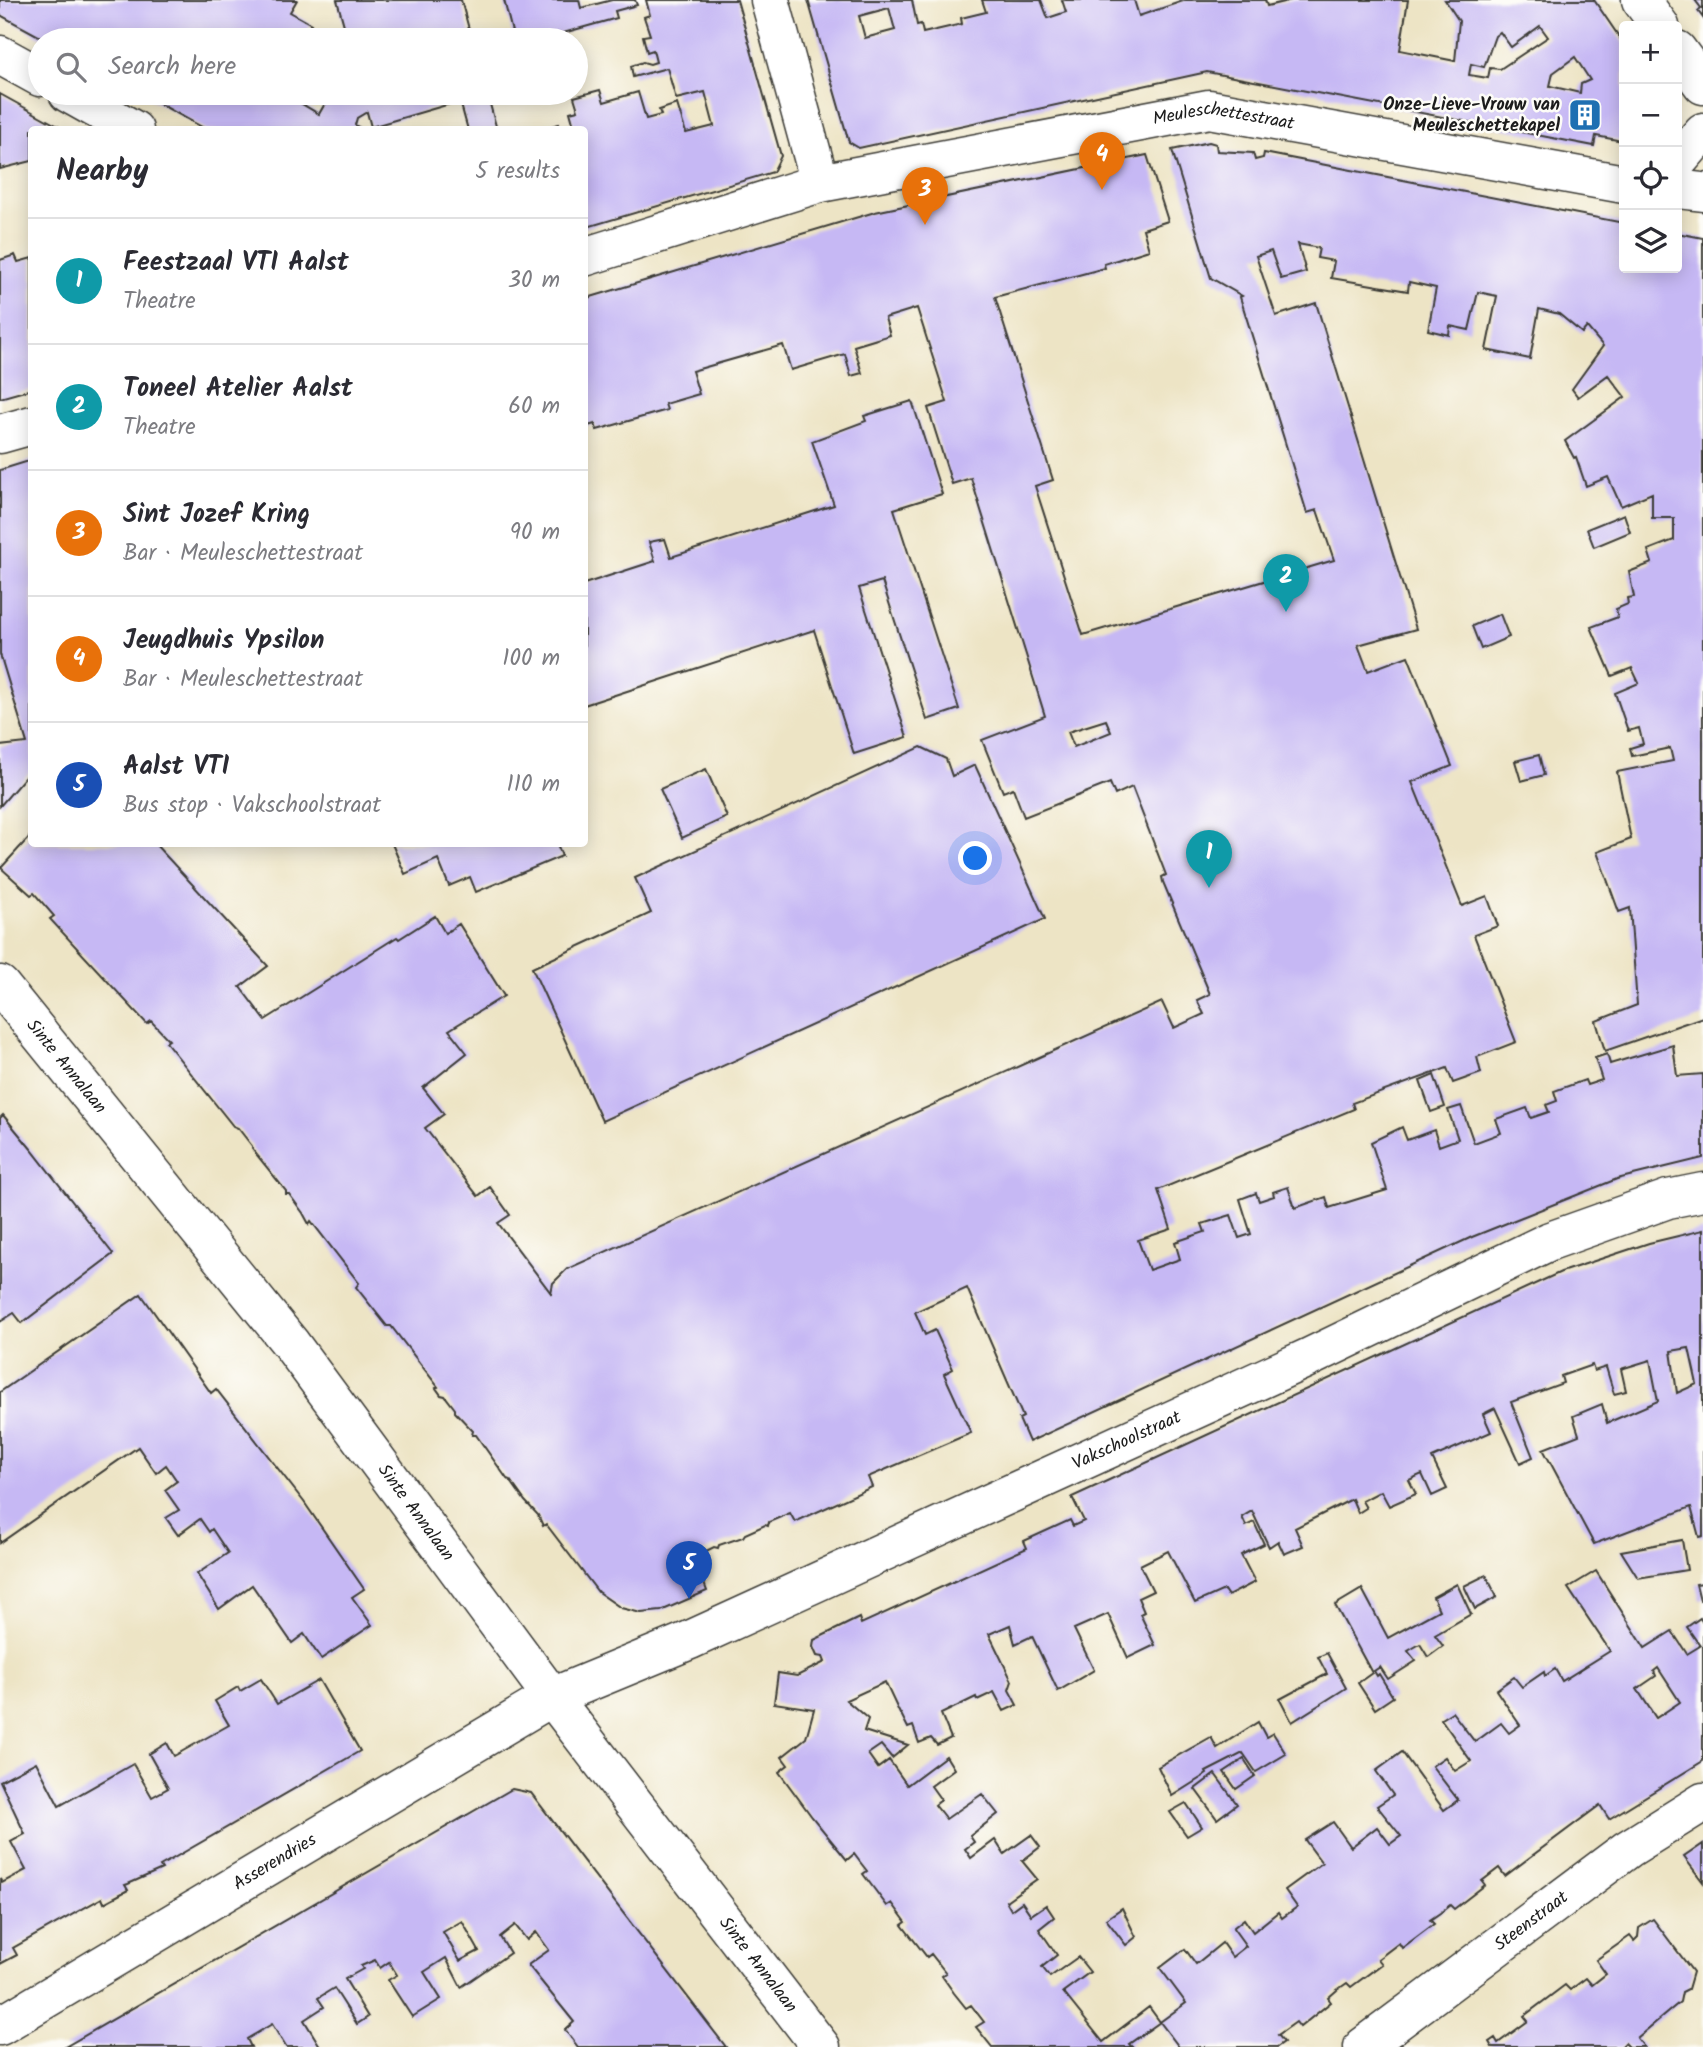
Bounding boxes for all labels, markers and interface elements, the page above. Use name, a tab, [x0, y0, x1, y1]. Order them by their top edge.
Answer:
map controls	[1619, 21, 1682, 273]
button: +	[1619, 21, 1682, 84]
search box	[28, 28, 588, 105]
text: Search here	[108, 46, 236, 88]
icon: search	[52, 48, 90, 86]
button: −	[1619, 84, 1682, 147]
place label: Onze-Lieve-Vrouw van Meuleschettekapel	[1383, 91, 1560, 141]
street label: Meuleschettestraat	[1150, 94, 1298, 139]
building icon: Onze-Lieve-Vrouw van Meuleschettekapel	[1566, 96, 1604, 134]
pin: 4	[1079, 132, 1125, 190]
button: locate	[1619, 147, 1682, 210]
text: Nearby	[56, 148, 148, 196]
text: 5 results	[475, 154, 560, 190]
pin: 3	[902, 167, 948, 225]
button: layers	[1619, 210, 1682, 273]
text: Feestzaal VTI Aalst	[123, 242, 349, 284]
text: 1	[76, 263, 82, 299]
text: 30 m	[508, 263, 560, 299]
text: Theatre	[123, 284, 196, 320]
text: Toneel Atelier Aalst	[123, 368, 353, 410]
text: 2	[72, 389, 86, 425]
text: 60 m	[508, 389, 560, 425]
text: Theatre	[123, 410, 196, 446]
text: Sint Jozef Kring	[123, 494, 310, 536]
text: 3	[73, 515, 85, 551]
text: 90 m	[510, 515, 560, 551]
text: Bar · Meuleschettestraat	[123, 536, 363, 572]
pin: 2	[1263, 554, 1309, 612]
text: Jeugdhuis Ypsilon	[123, 620, 324, 662]
text: 4	[73, 641, 85, 677]
text: 100 m	[502, 641, 560, 677]
text: Bar · Meuleschettestraat	[123, 662, 363, 698]
text: Aalst VTI	[123, 746, 229, 788]
text: 5	[73, 767, 85, 803]
text: 110 m	[507, 767, 560, 803]
text: Bus stop · Vakschoolstraat	[123, 788, 381, 824]
pin: 1	[1186, 830, 1232, 888]
your location	[958, 841, 992, 875]
street label: Sinte Annalaan	[19, 1013, 114, 1120]
street label: Vakschoolstraat	[1067, 1403, 1187, 1478]
street label: Sinte Annalaan	[370, 1458, 462, 1568]
pin: 5	[666, 1541, 712, 1599]
street label: Asserendries	[227, 1826, 323, 1898]
street label: Steenstraat	[1488, 1883, 1576, 1959]
street label: Sinte Annalaan	[711, 1910, 805, 2019]

